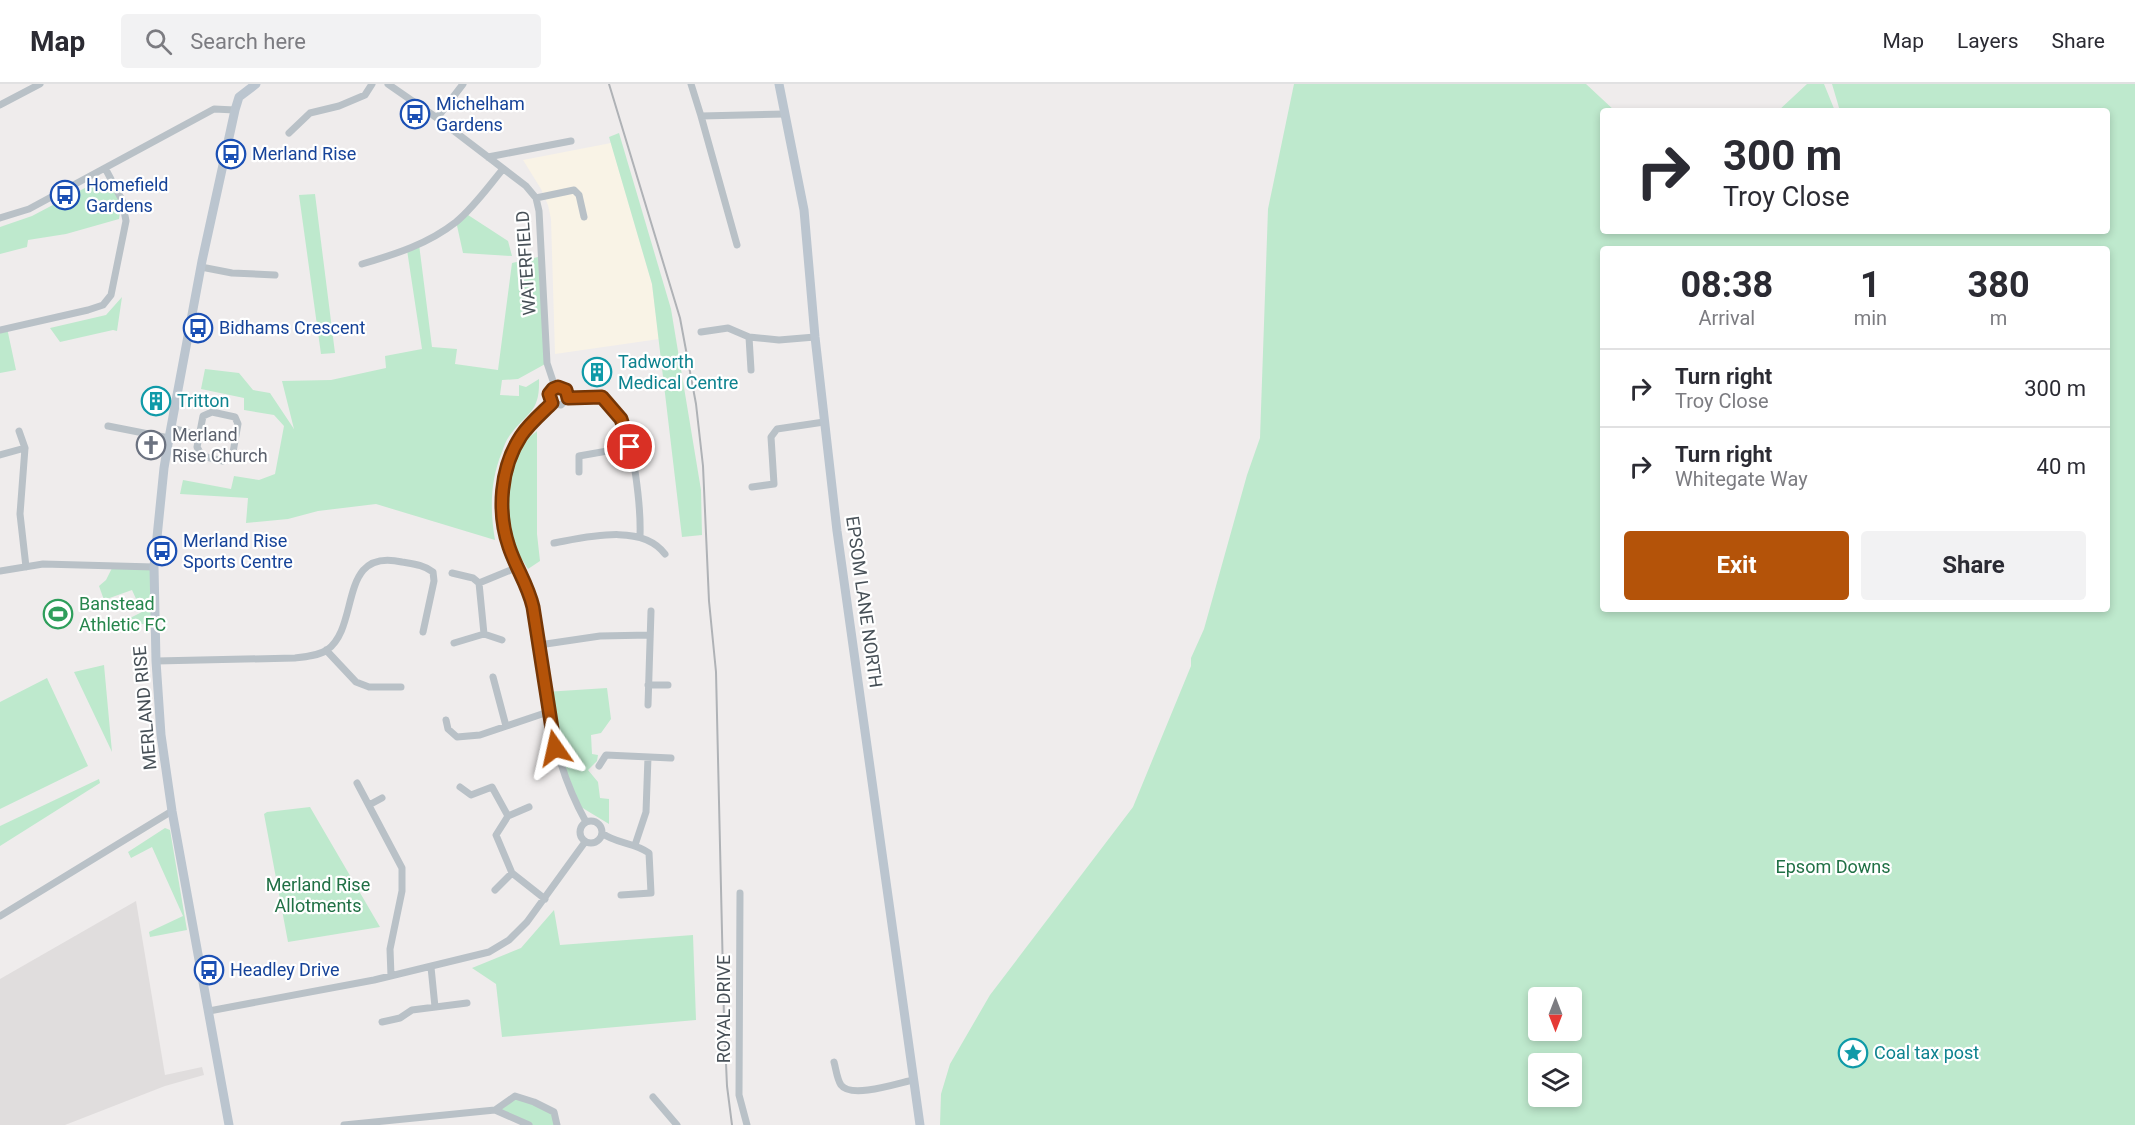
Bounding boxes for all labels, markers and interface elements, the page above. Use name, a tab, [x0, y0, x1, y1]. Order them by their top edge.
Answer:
search box	[121, 14, 541, 68]
text: Map	[30, 25, 85, 58]
icon: search	[142, 25, 175, 58]
text: Search here	[190, 29, 306, 54]
text: Map	[1882, 29, 1924, 53]
text: Layers	[1957, 29, 2018, 53]
text: Share	[2051, 29, 2105, 53]
place label: Michelham Gardens	[436, 93, 525, 135]
bus stop icon: Michelham Gardens	[399, 98, 431, 130]
text: 300 m	[1723, 131, 1842, 180]
icon: right	[1624, 132, 1702, 210]
bus stop icon: Merland Rise	[215, 138, 247, 170]
place label: Merland Rise	[252, 143, 356, 164]
place label: Homefield Gardens	[86, 174, 169, 216]
bus stop icon: Homefield Gardens	[49, 179, 81, 211]
text: Troy Close	[1723, 181, 1849, 213]
street label: WATERFIELD	[511, 210, 540, 316]
text: 08:38	[1680, 264, 1773, 306]
text: 1	[1860, 264, 1881, 306]
text: 380	[1968, 264, 2030, 306]
text: Arrival	[1698, 306, 1755, 330]
text: min	[1854, 306, 1887, 330]
text: m	[1990, 306, 2007, 330]
bus stop icon: Bidhams Crescent	[182, 312, 214, 344]
place label: Bidhams Crescent	[219, 317, 365, 338]
place label: Tadworth Medical Centre	[618, 351, 738, 393]
building icon: Tadworth Medical Centre	[581, 356, 613, 388]
text: Turn right	[1675, 364, 1772, 389]
icon: right	[1624, 372, 1657, 405]
text: 300 m	[2024, 376, 2086, 401]
building icon: Tritton	[140, 385, 172, 417]
text: Troy Close	[1675, 389, 1769, 413]
place label: Tritton	[177, 390, 229, 411]
pin	[604, 421, 655, 472]
place label: Merland Rise Church	[172, 424, 268, 466]
church icon: Merland Rise Church	[135, 429, 167, 461]
icon: arrive	[613, 430, 646, 463]
text: Turn right	[1675, 442, 1772, 467]
icon: right	[1624, 450, 1657, 483]
text: 40 m	[2037, 454, 2086, 479]
text: Whitegate Way	[1675, 467, 1808, 491]
street label: EPSOM LANE NORTH	[842, 515, 887, 689]
place label: Merland Rise Sports Centre	[183, 530, 293, 572]
button: Exit	[1624, 531, 1849, 600]
button: Share	[1861, 531, 2086, 600]
bus stop icon: Merland Rise Sports Centre	[146, 535, 178, 567]
place label: Banstead Athletic FC	[79, 593, 166, 635]
sports icon: Banstead Athletic FC	[42, 598, 74, 630]
street label: MERLAND RISE	[129, 645, 160, 771]
position arrow	[523, 716, 587, 780]
park label: Epsom Downs	[1776, 856, 1890, 877]
park label: Merland Rise Allotments	[266, 874, 370, 916]
bus stop icon: Headley Drive	[193, 954, 225, 986]
street label: ROYAL DRIVE	[713, 955, 734, 1063]
place label: Headley Drive	[230, 959, 340, 980]
north arrow	[1528, 987, 1582, 1041]
map controls	[1528, 987, 1582, 1107]
place icon: Coal tax post	[1837, 1037, 1869, 1069]
place label: Coal tax post	[1874, 1042, 1979, 1063]
button: layers	[1528, 1053, 1582, 1107]

